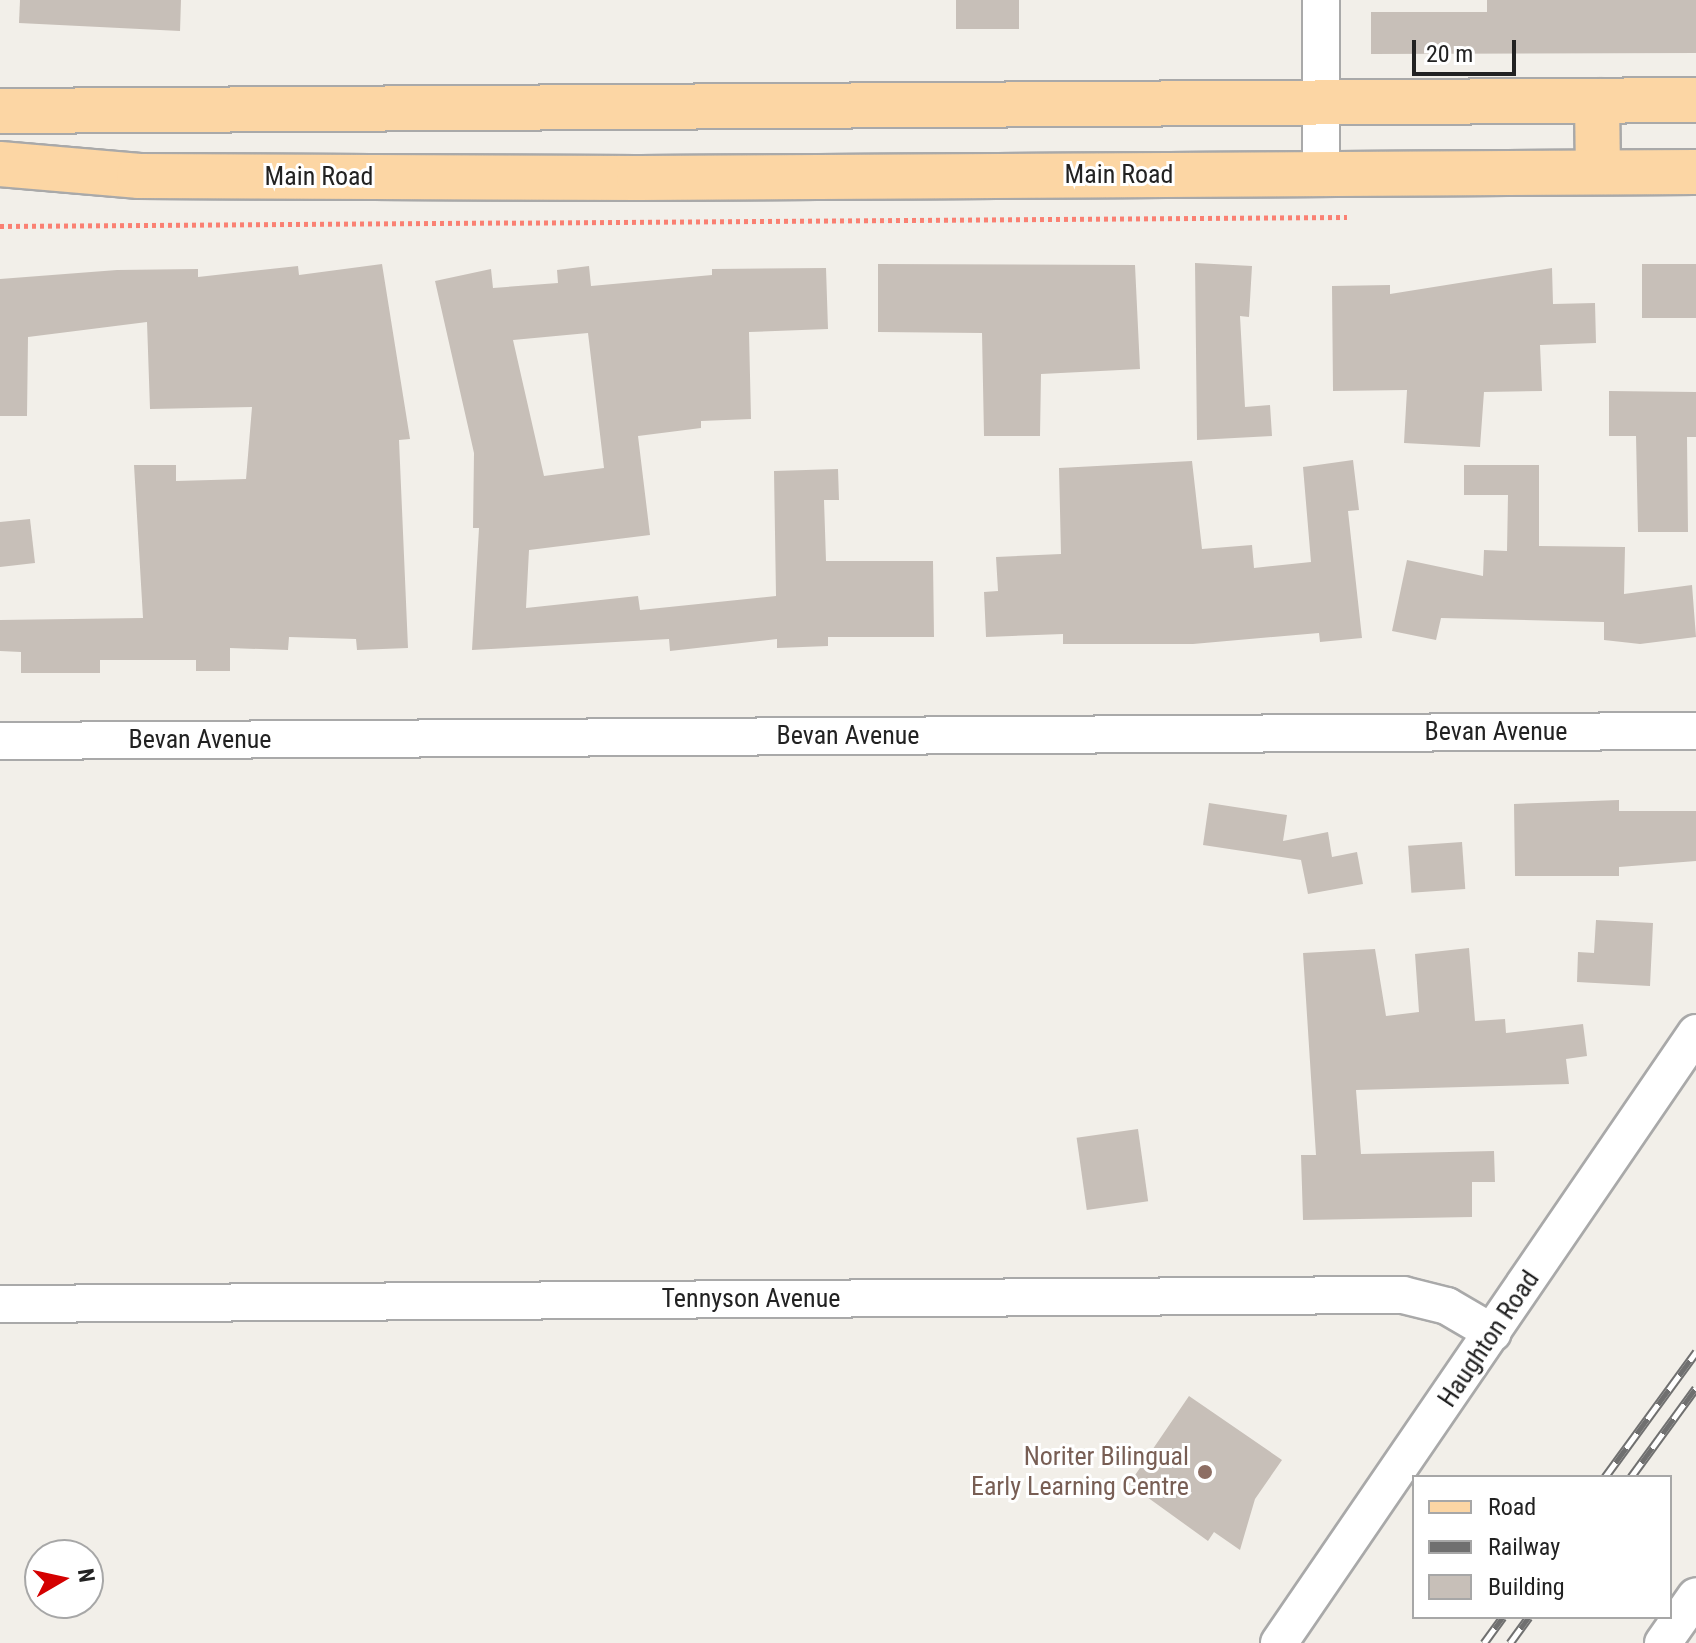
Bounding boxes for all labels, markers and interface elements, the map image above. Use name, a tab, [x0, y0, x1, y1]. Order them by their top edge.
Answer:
scale bar	[1416, 24, 1520, 74]
text: 20 m	[1426, 40, 1473, 68]
street label: Main Road	[1065, 159, 1173, 191]
street label: Main Road	[265, 161, 373, 193]
street label: Bevan Avenue	[1424, 716, 1568, 748]
street label: Bevan Avenue	[776, 720, 920, 752]
street label: Bevan Avenue	[128, 724, 272, 756]
street label: Haughton Road	[1432, 1265, 1546, 1413]
street label: Tennyson Avenue	[662, 1283, 840, 1315]
place label: Noriter Bilingual Early Learning Centre	[971, 1441, 1189, 1502]
marker: Noriter Bilingual Early Learning Centre	[1196, 1463, 1214, 1481]
legend	[1412, 1475, 1672, 1619]
text: Road	[1488, 1493, 1536, 1521]
text: Railway	[1488, 1533, 1560, 1561]
north arrow	[24, 1539, 104, 1619]
text: N	[73, 1567, 100, 1584]
text: Building	[1488, 1573, 1565, 1601]

